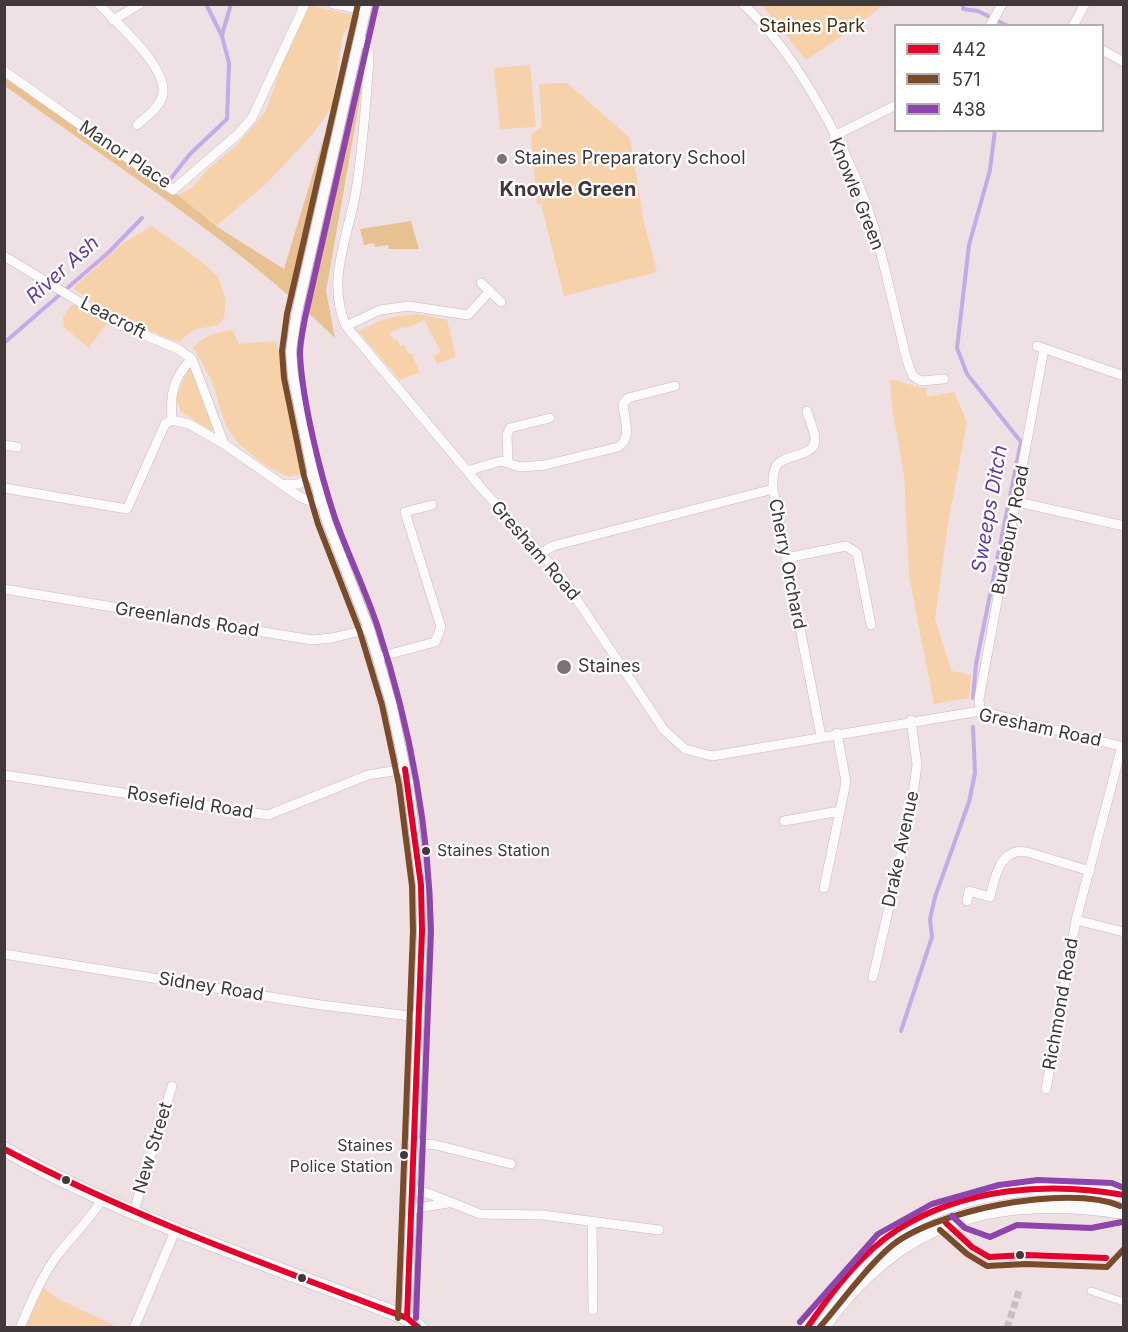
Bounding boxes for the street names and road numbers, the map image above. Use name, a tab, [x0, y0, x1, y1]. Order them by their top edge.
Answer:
street label: Manor Place	[75, 116, 175, 194]
street label: Knowle Green	[824, 135, 888, 253]
street label: Leacroft	[77, 292, 149, 344]
street label: Budebury Road	[988, 464, 1034, 596]
street label: Gresham Road	[486, 497, 584, 605]
street label: Cherry Orchard	[764, 497, 810, 631]
street label: Greenlands Road	[113, 598, 261, 642]
street label: Gresham Road	[977, 704, 1103, 752]
street label: Rosefield Road	[125, 782, 255, 824]
street label: Drake Avenue	[878, 789, 924, 909]
street label: Richmond Road	[1039, 936, 1083, 1072]
street label: Sidney Road	[157, 968, 265, 1006]
street label: New Street	[129, 1100, 177, 1196]

